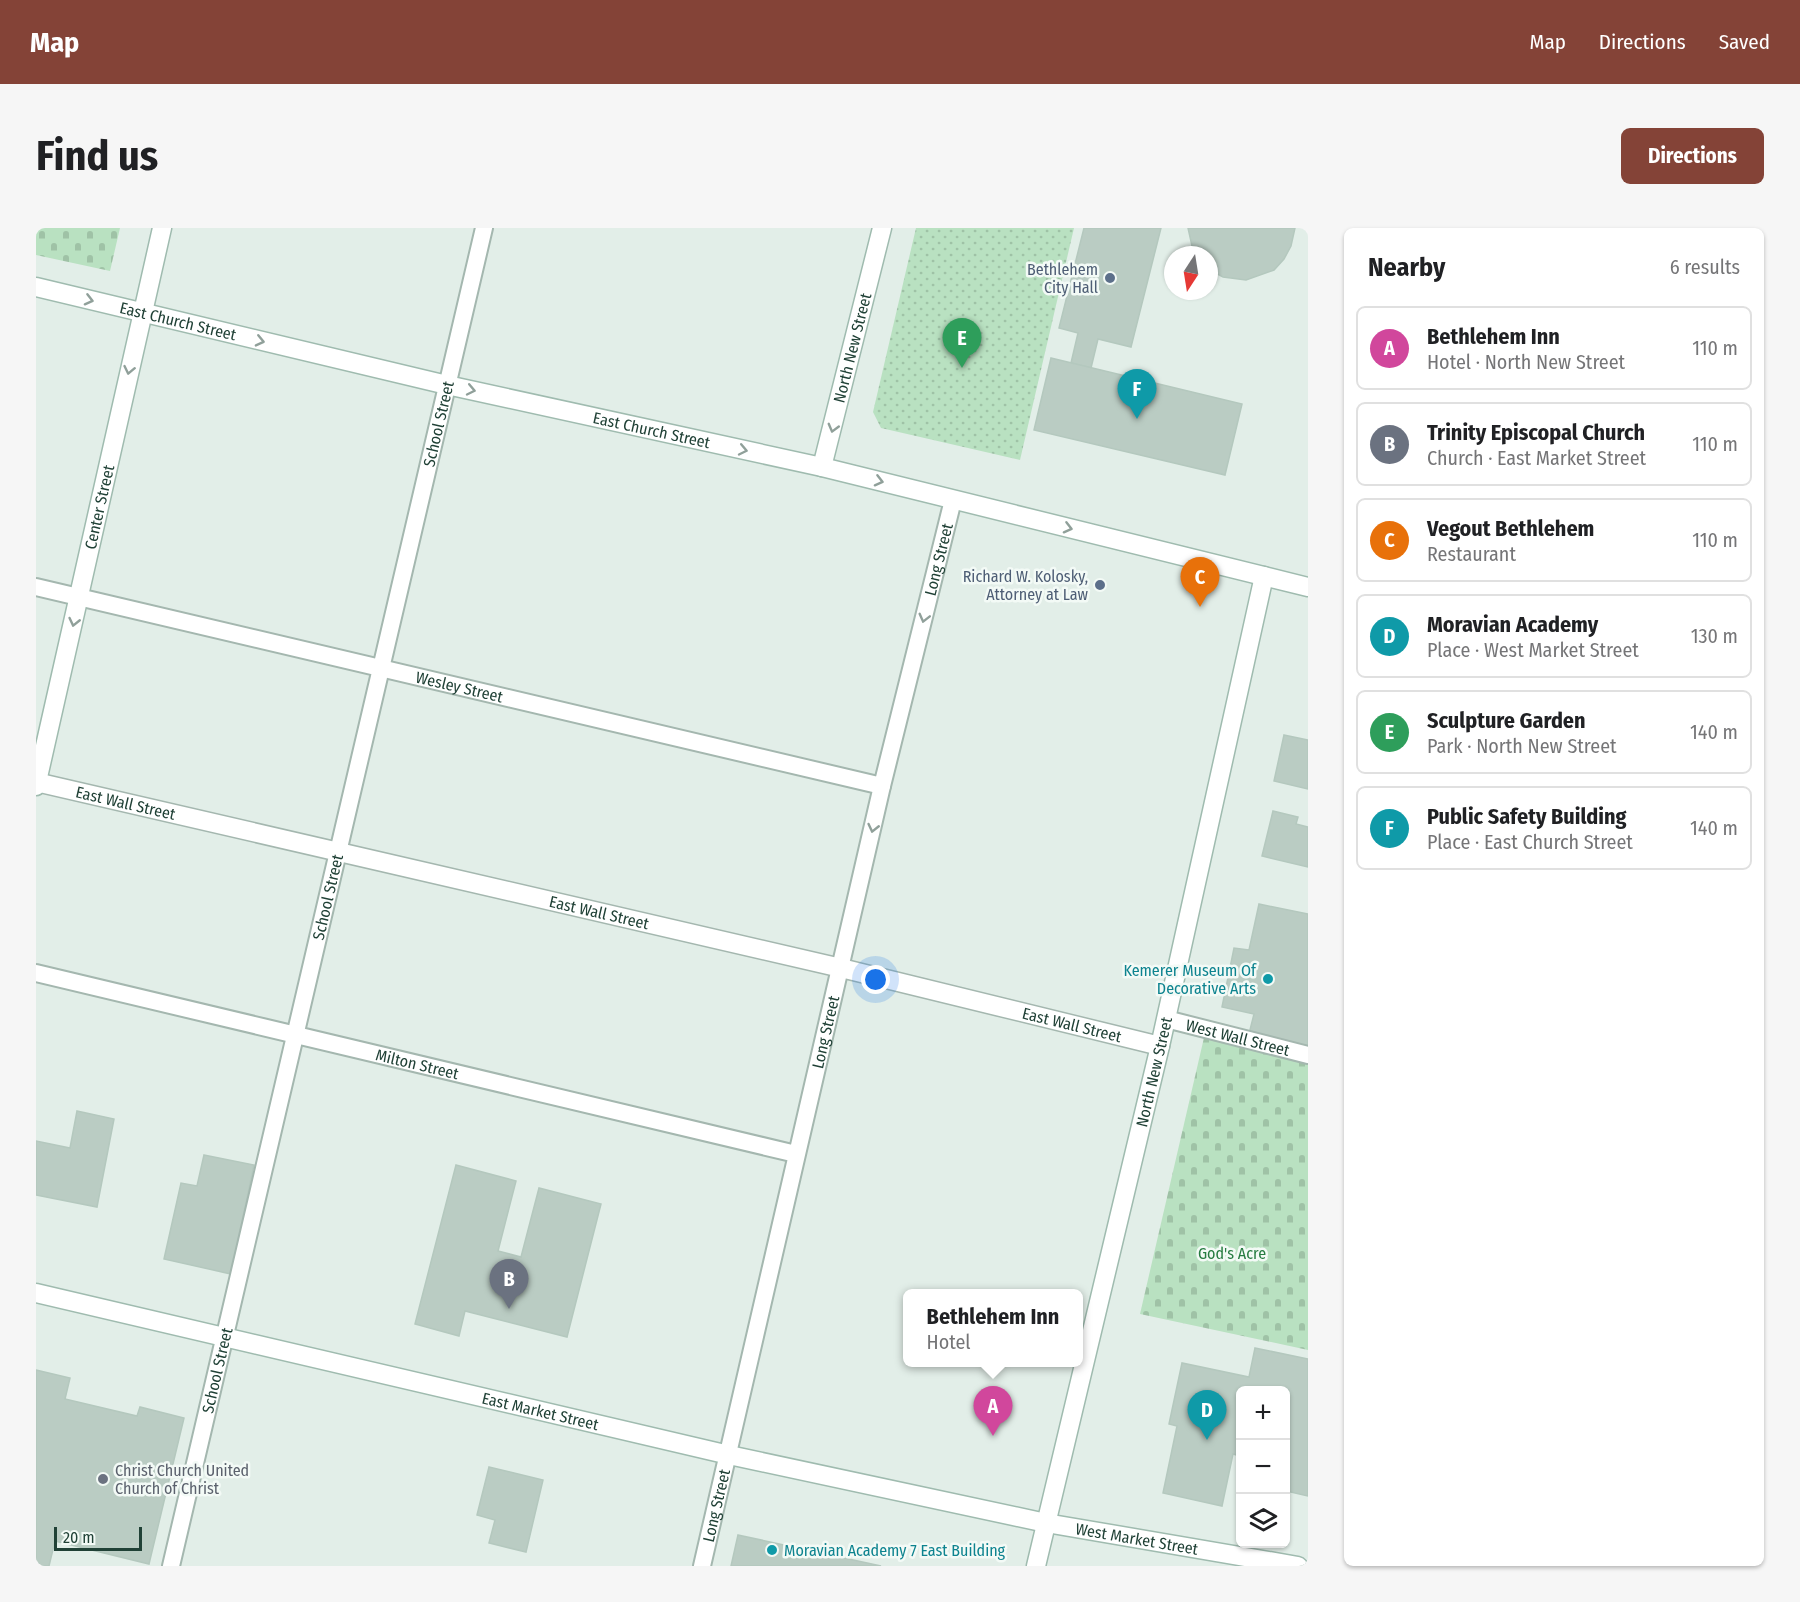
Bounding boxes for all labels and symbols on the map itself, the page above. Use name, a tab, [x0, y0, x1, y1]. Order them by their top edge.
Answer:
north arrow	[1164, 246, 1218, 300]
place label: Bethlehem City Hall	[1027, 260, 1098, 297]
marker: Bethlehem City Hall	[1103, 271, 1117, 285]
street label: North New Street	[830, 290, 876, 405]
one-way arrow	[84, 292, 94, 305]
street label: East Church Street	[118, 298, 239, 345]
pin: E	[942, 318, 982, 368]
one-way arrow	[255, 333, 265, 346]
one-way arrow	[124, 364, 137, 374]
pin: F	[1118, 370, 1156, 419]
street label: School Street	[419, 378, 458, 469]
one-way arrow	[465, 383, 475, 396]
street label: East Church Street	[591, 408, 713, 452]
one-way arrow	[828, 422, 840, 432]
one-way arrow	[738, 443, 748, 456]
street label: Center Street	[81, 462, 118, 551]
one-way arrow	[874, 474, 884, 487]
street label: Long Street	[921, 520, 957, 598]
one-way arrow	[1063, 520, 1073, 533]
pin: C	[1180, 558, 1220, 607]
place label: Richard W. Kolosky, Attorney at Law	[963, 567, 1089, 604]
marker: Richard W. Kolosky, Attorney at Law	[1093, 578, 1107, 592]
one-way arrow	[918, 613, 931, 623]
one-way arrow	[68, 616, 81, 626]
street label: Wesley Street	[414, 668, 505, 707]
street label: East Wall Street	[74, 782, 178, 824]
one-way arrow	[867, 822, 880, 832]
street label: School Street	[309, 852, 347, 942]
street label: East Wall Street	[547, 892, 651, 933]
place label: Kemerer Museum Of Decorative Arts	[1123, 961, 1257, 998]
your location	[861, 965, 890, 994]
marker: Kemerer Museum Of Decorative Arts	[1261, 972, 1275, 986]
street label: Long Street	[808, 993, 843, 1070]
street label: East Wall Street	[1020, 1004, 1124, 1046]
street label: North New Street	[1132, 1014, 1176, 1129]
street label: West Wall Street	[1184, 1015, 1292, 1060]
street label: Milton Street	[374, 1045, 461, 1084]
park label: God's Acre	[1198, 1244, 1266, 1263]
pin: B	[490, 1260, 528, 1309]
street label: School Street	[198, 1325, 237, 1415]
pin: A	[974, 1386, 1012, 1436]
street label: East Market Street	[480, 1389, 601, 1434]
pin: D	[1188, 1390, 1226, 1440]
place label: Christ Church United Church of Christ	[115, 1461, 249, 1498]
street label: Long Street	[699, 1467, 734, 1544]
marker: Christ Church United Church of Christ	[96, 1472, 110, 1486]
street label: West Market Street	[1074, 1519, 1200, 1559]
scale bar	[54, 1524, 142, 1552]
place label: Moravian Academy 7 East Building	[784, 1541, 1006, 1560]
marker: Moravian Academy 7 East Building	[765, 1543, 779, 1557]

